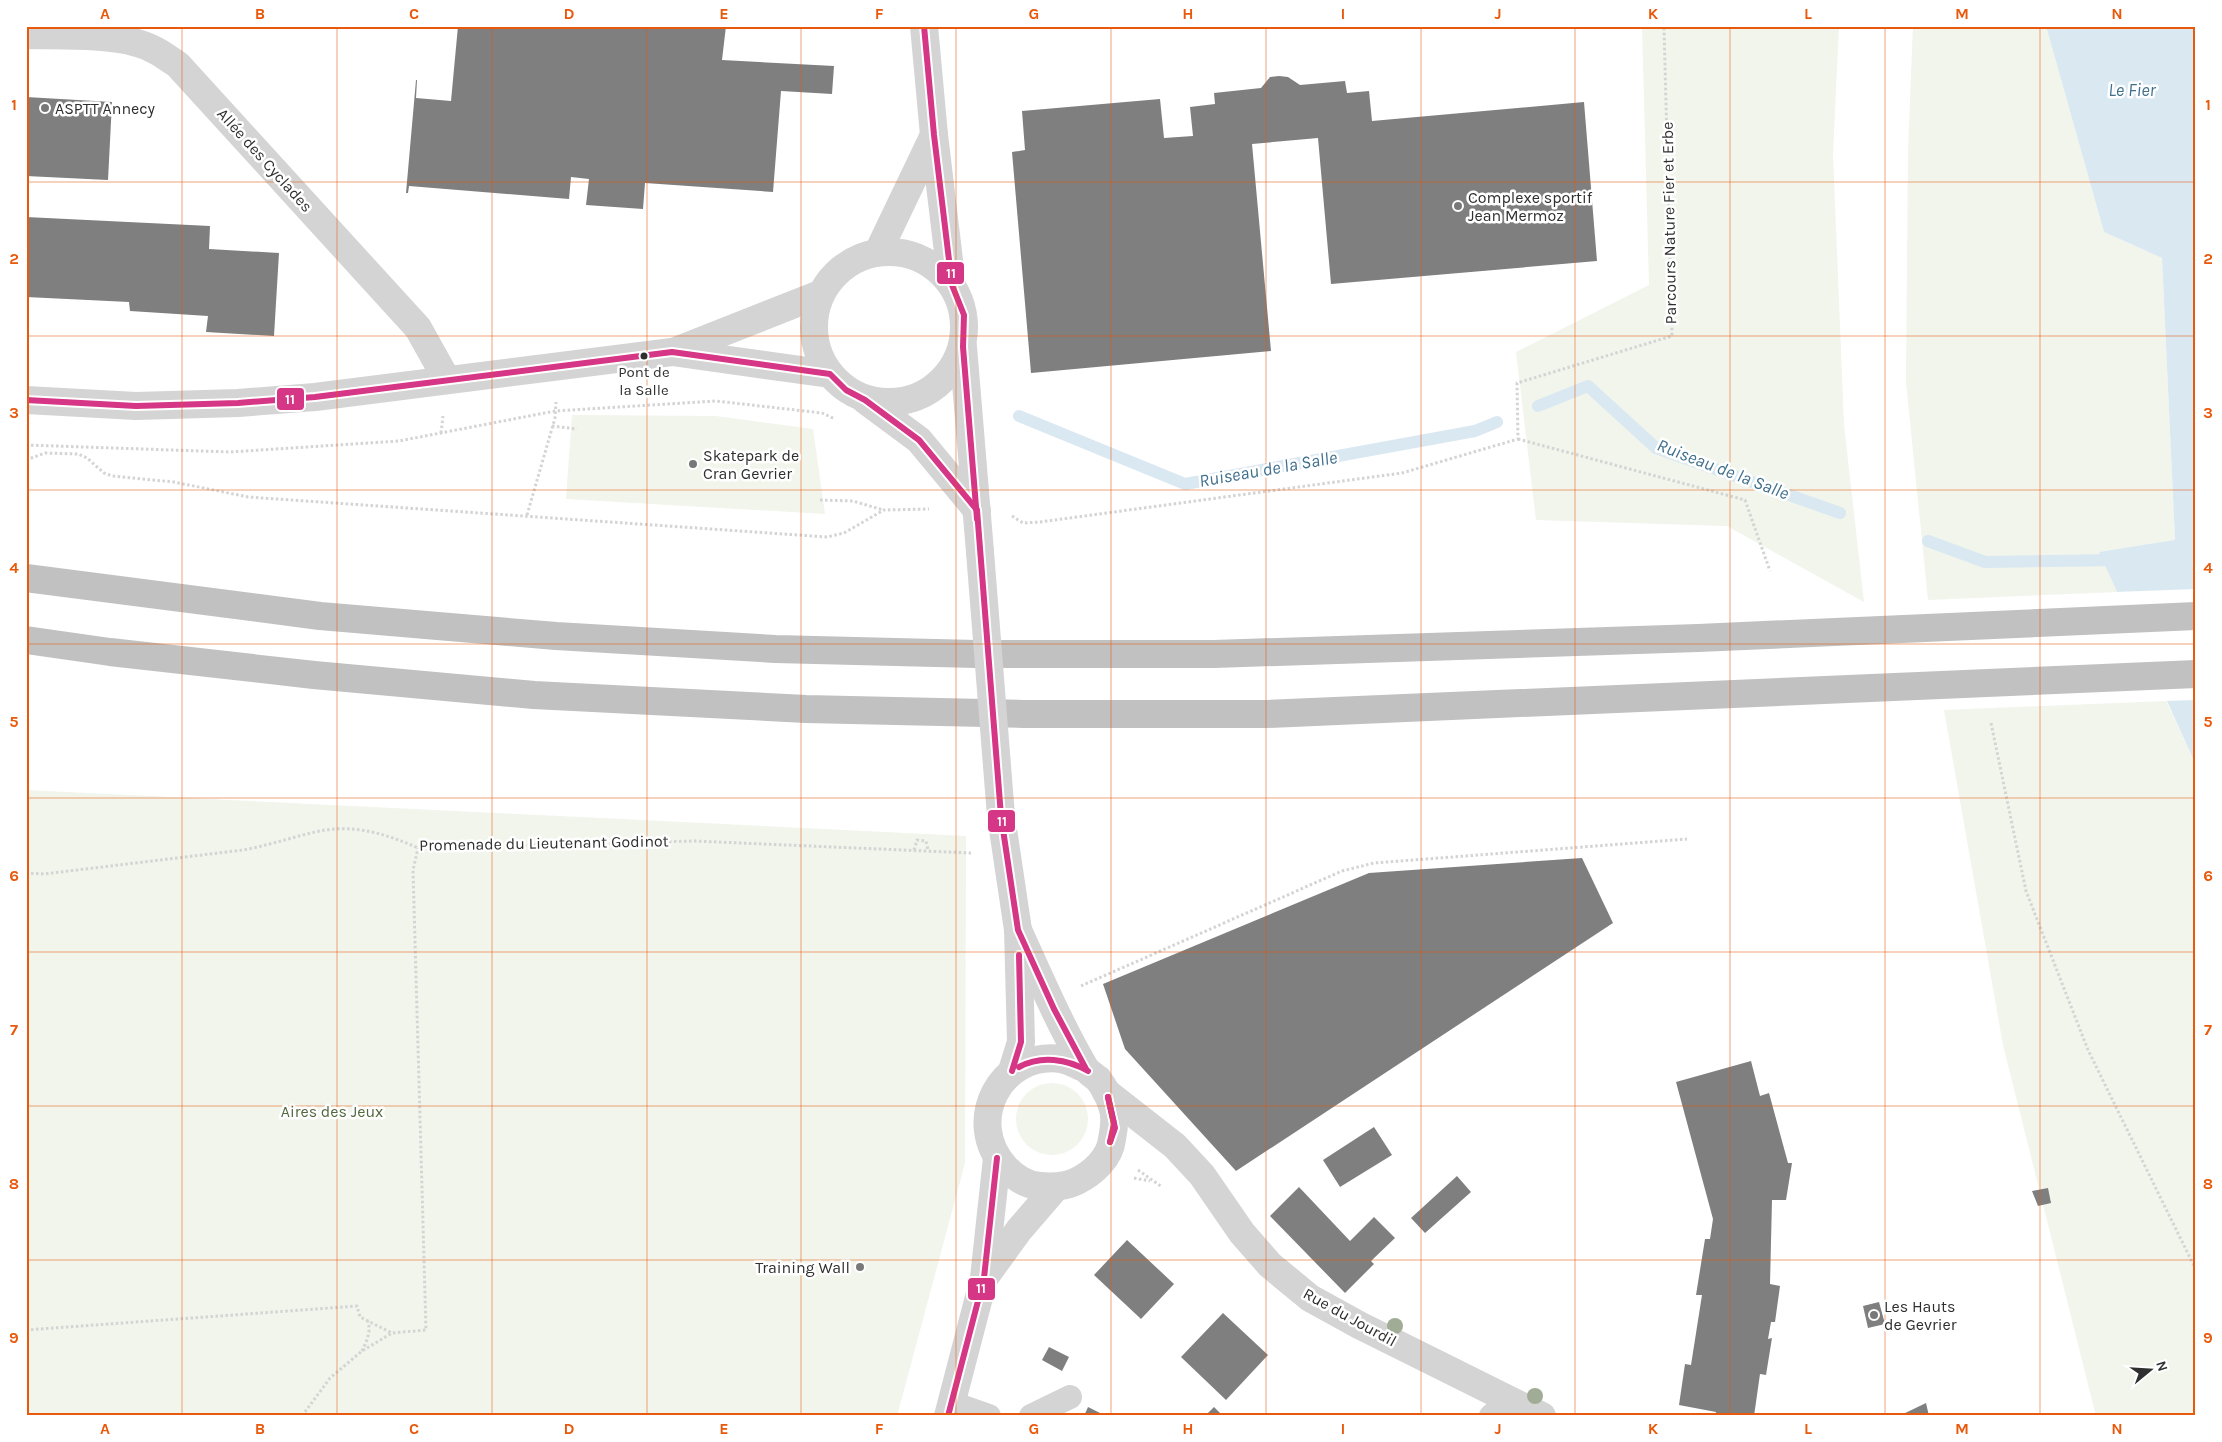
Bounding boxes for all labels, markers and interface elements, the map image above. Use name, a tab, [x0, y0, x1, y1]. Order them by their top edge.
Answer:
text: A	[100, 4, 110, 23]
text: B	[255, 4, 265, 23]
text: C	[409, 4, 419, 23]
text: D	[564, 4, 575, 23]
text: E	[719, 4, 729, 23]
text: F	[875, 4, 884, 23]
text: G	[1029, 4, 1039, 23]
text: H	[1182, 4, 1194, 23]
text: I	[1341, 4, 1345, 23]
text: J	[1494, 4, 1502, 23]
text: K	[1648, 4, 1659, 23]
text: L	[1804, 4, 1812, 23]
text: M	[1955, 4, 1969, 23]
text: N	[2111, 4, 2123, 23]
water label: Le Fier	[2108, 79, 2157, 101]
text: 1	[11, 95, 17, 114]
text: 1	[2205, 95, 2211, 114]
place label: ASPTT Annecy	[55, 99, 156, 118]
marker: ASPTT Annecy	[39, 102, 51, 114]
street label: Allée des Cyclades	[213, 104, 317, 216]
street label: Parcours Nature Fier et Erbe	[1658, 121, 1680, 325]
place label: Complexe sportif Jean Mermoz	[1468, 188, 1593, 225]
marker: Complexe sportif Jean Mermoz	[1452, 200, 1464, 212]
text: 2	[9, 249, 19, 268]
text: 2	[2203, 249, 2213, 268]
line badge: 11	[936, 261, 965, 285]
text: 11	[946, 265, 956, 282]
marker: Pont de la Salle	[639, 351, 649, 361]
place label: Pont de la Salle	[618, 363, 670, 399]
line badge: 11	[276, 387, 305, 411]
text: 11	[285, 391, 295, 408]
text: 3	[9, 403, 19, 422]
text: 3	[2203, 403, 2213, 422]
water label: Ruiseau de la Salle	[1654, 434, 1792, 504]
place label: Skatepark de Cran Gevrier	[703, 446, 799, 483]
water label: Ruiseau de la Salle	[1197, 446, 1339, 492]
marker: Skatepark de Cran Gevrier	[687, 458, 699, 470]
text: 4	[9, 558, 19, 577]
text: 4	[2203, 558, 2213, 577]
text: 5	[9, 712, 19, 731]
text: 5	[2203, 712, 2213, 731]
line badge: 11	[987, 809, 1016, 833]
text: 11	[997, 813, 1007, 830]
street label: Promenade du Lieutenant Godinot	[419, 831, 669, 855]
text: 6	[9, 866, 19, 885]
text: 6	[2203, 866, 2213, 885]
text: 7	[10, 1020, 18, 1039]
text: 7	[2204, 1020, 2212, 1039]
park label: Aires des Jeux	[281, 1102, 383, 1121]
text: 8	[9, 1174, 19, 1193]
text: 8	[2203, 1174, 2213, 1193]
place label: Training Wall	[755, 1258, 850, 1277]
marker: Training Wall	[854, 1261, 866, 1273]
line badge: 11	[967, 1277, 996, 1301]
text: 11	[976, 1280, 986, 1297]
street label: Rue du Jourdil	[1300, 1284, 1400, 1350]
place label: Les Hauts de Gevrier	[1884, 1297, 1957, 1334]
marker: Les Hauts de Gevrier	[1868, 1309, 1880, 1321]
text: 9	[9, 1328, 19, 1347]
text: 9	[2203, 1328, 2213, 1347]
north arrow	[2124, 1344, 2174, 1394]
text: N	[2152, 1359, 2172, 1374]
text: A	[100, 1419, 110, 1438]
text: B	[255, 1419, 265, 1438]
text: C	[409, 1419, 419, 1438]
text: D	[564, 1419, 575, 1438]
text: E	[719, 1419, 729, 1438]
text: F	[875, 1419, 884, 1438]
text: G	[1029, 1419, 1039, 1438]
text: H	[1182, 1419, 1194, 1438]
text: I	[1341, 1419, 1345, 1438]
text: J	[1494, 1419, 1502, 1438]
text: K	[1648, 1419, 1659, 1438]
text: L	[1804, 1419, 1812, 1438]
text: M	[1955, 1419, 1969, 1438]
text: N	[2111, 1419, 2123, 1438]

